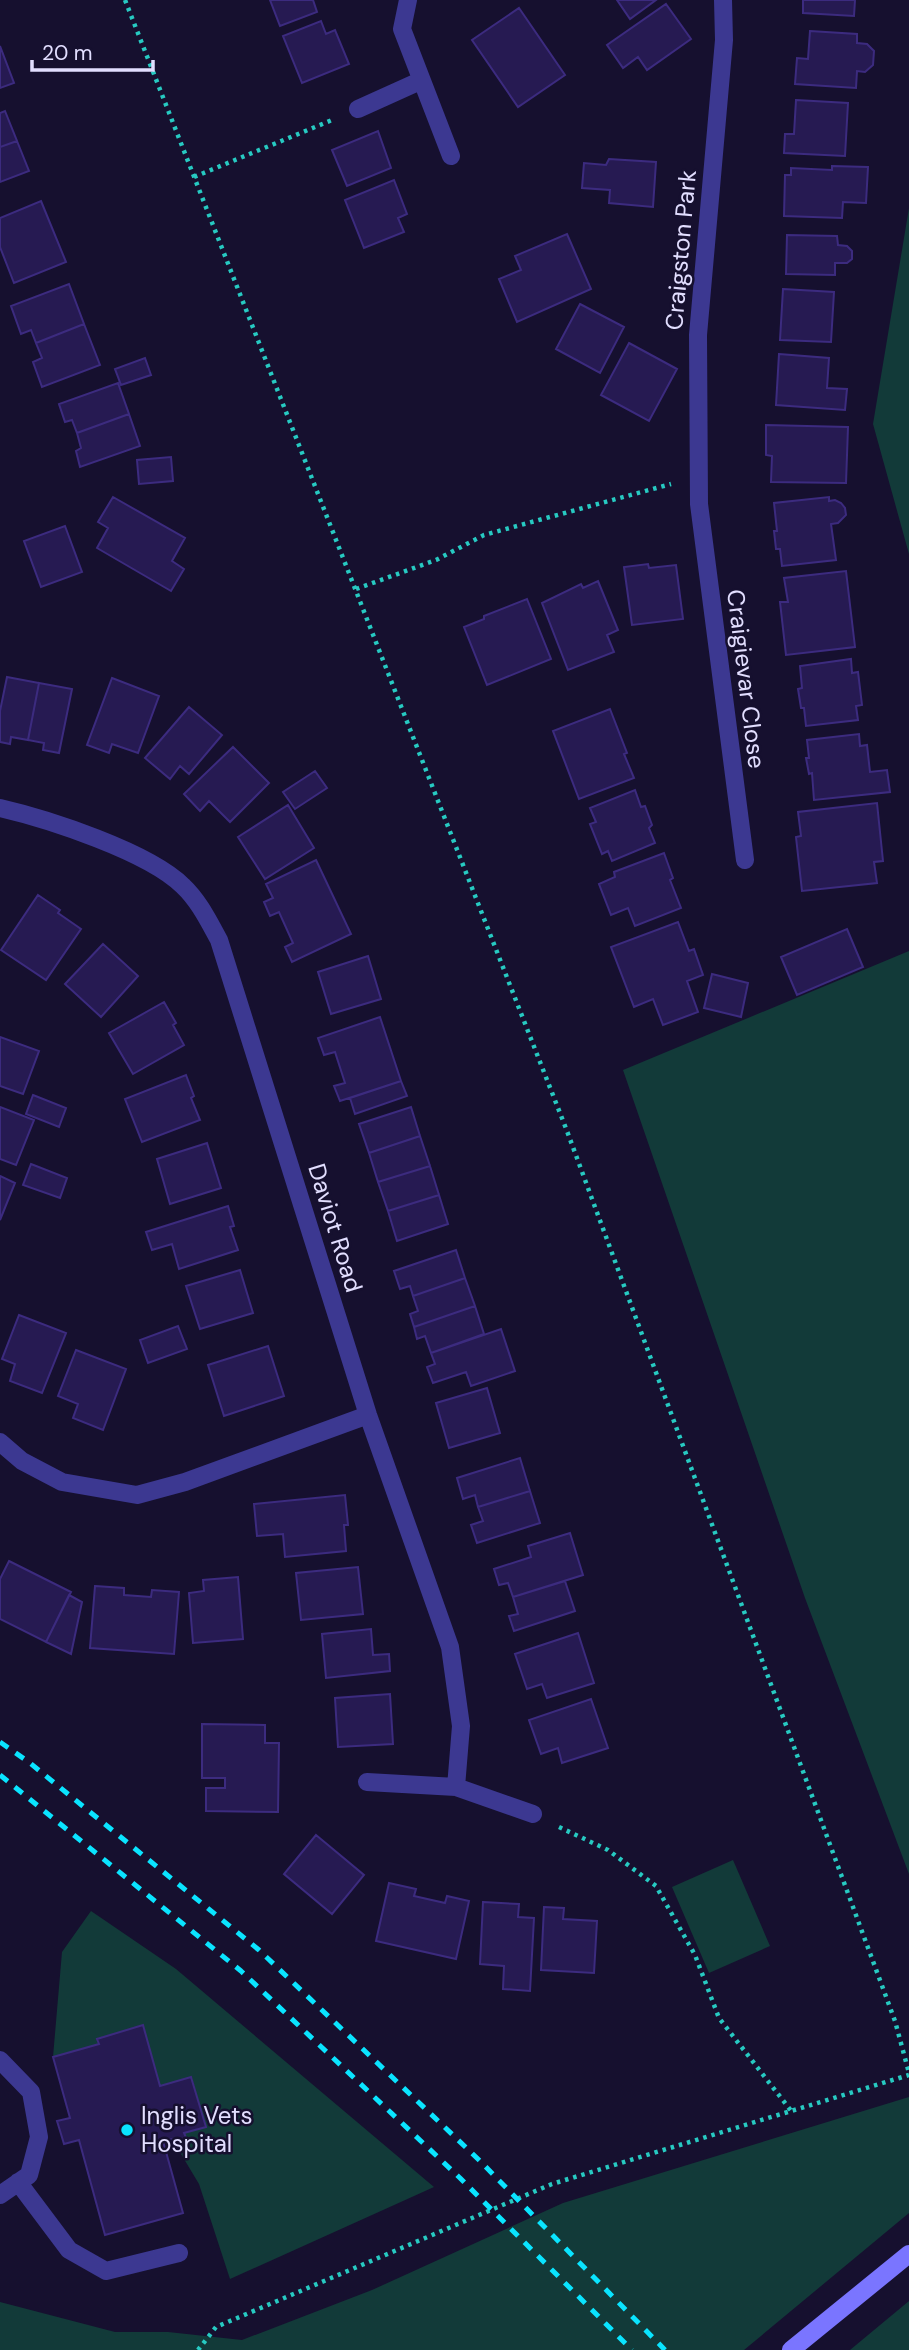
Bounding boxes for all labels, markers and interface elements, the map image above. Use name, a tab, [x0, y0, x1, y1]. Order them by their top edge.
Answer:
scale bar	[32, 28, 152, 72]
text: 20 m	[42, 39, 93, 67]
street label: Craigston Park	[658, 169, 703, 331]
street label: Craigievar Close	[720, 588, 773, 770]
street label: Daviot Road	[301, 1160, 370, 1296]
place label: Inglis Vets Hospital	[141, 2100, 253, 2159]
marker: Inglis Vets Hospital	[119, 2122, 135, 2138]

